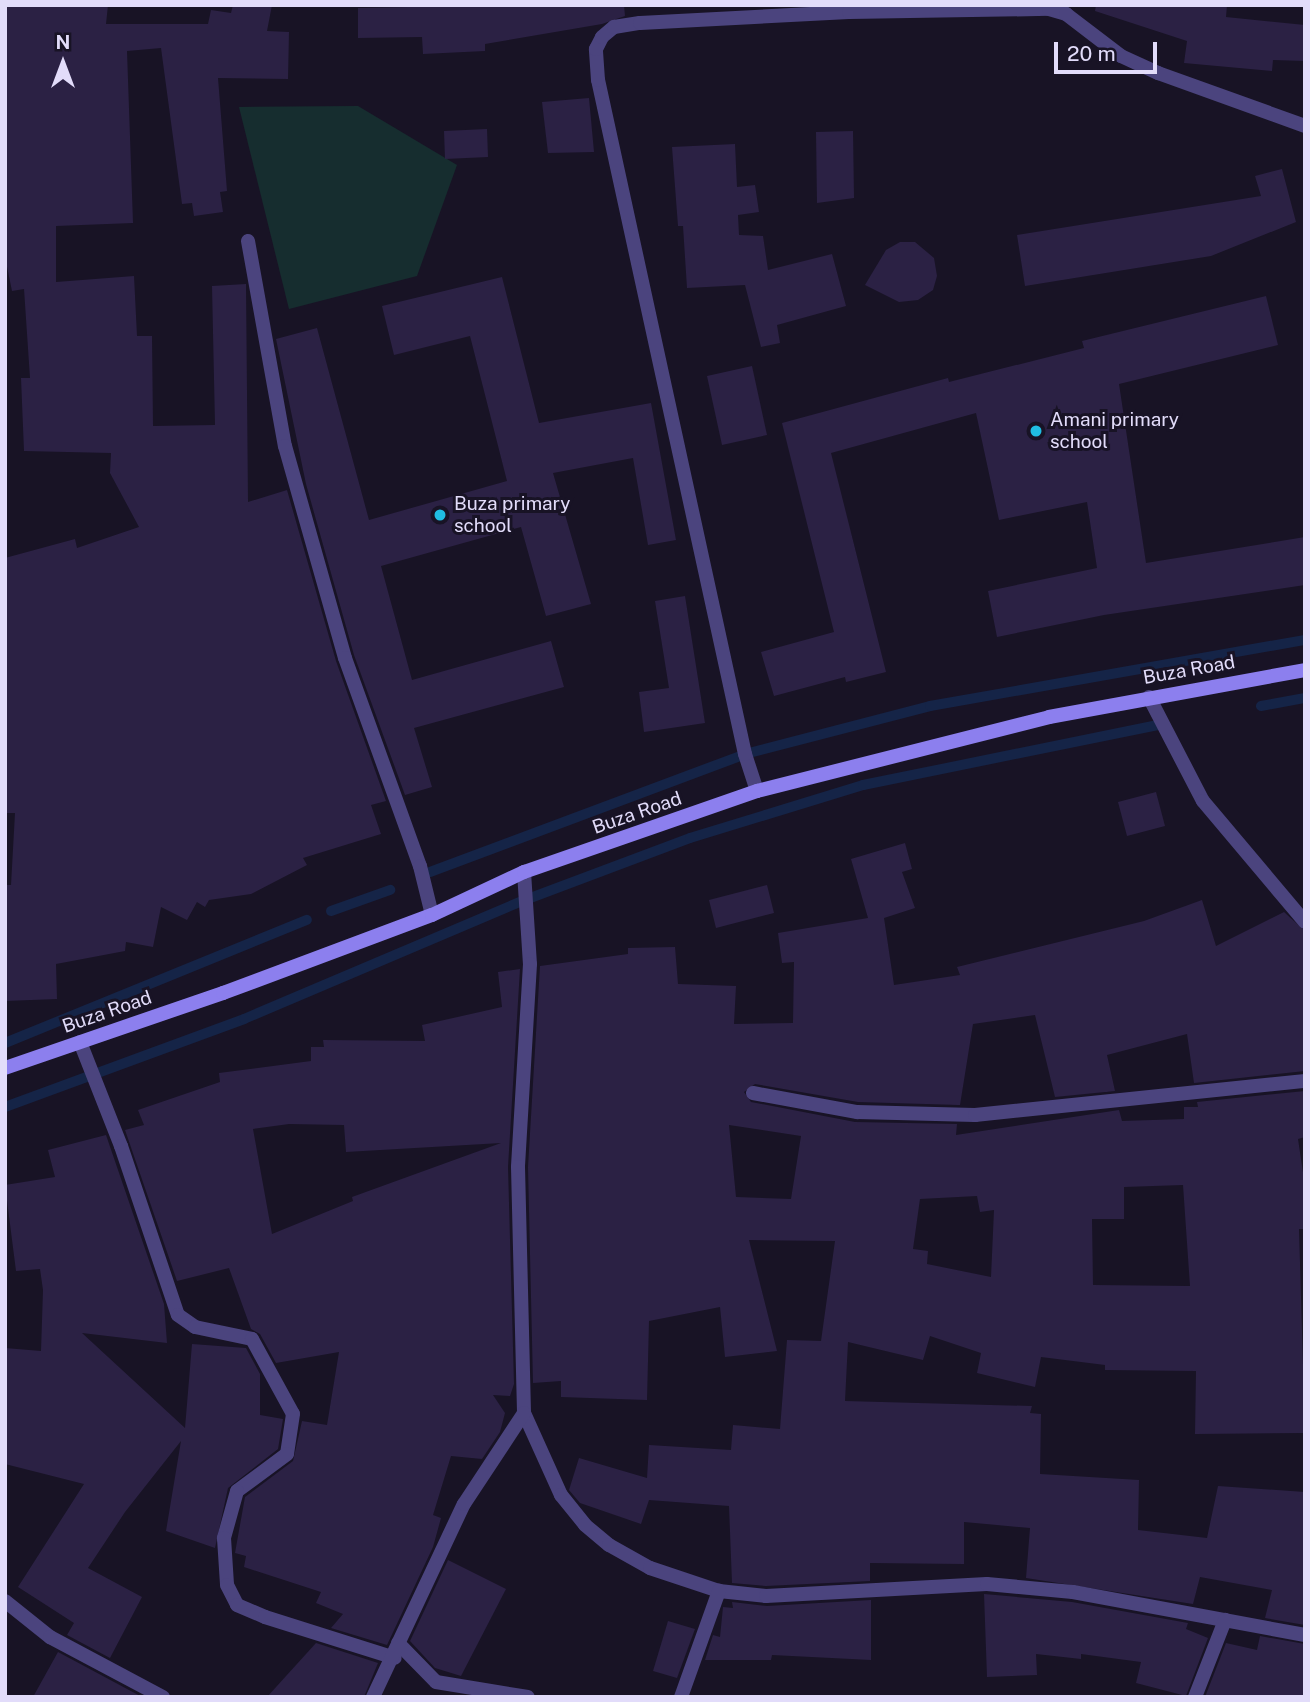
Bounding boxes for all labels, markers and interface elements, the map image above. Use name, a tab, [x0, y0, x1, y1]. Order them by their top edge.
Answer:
north arrow	[28, 28, 98, 98]
scale bar	[1058, 28, 1161, 72]
text: N	[56, 31, 70, 53]
text: 20 m	[1067, 41, 1116, 66]
place label: Amani primary school	[1050, 409, 1179, 453]
marker: Amani primary school	[1028, 423, 1044, 439]
place label: Buza primary school	[454, 493, 570, 537]
marker: Buza primary school	[432, 507, 448, 523]
street label: Buza Road	[1141, 651, 1237, 689]
street label: Buza Road	[589, 787, 685, 839]
street label: Buza Road	[59, 986, 155, 1038]

